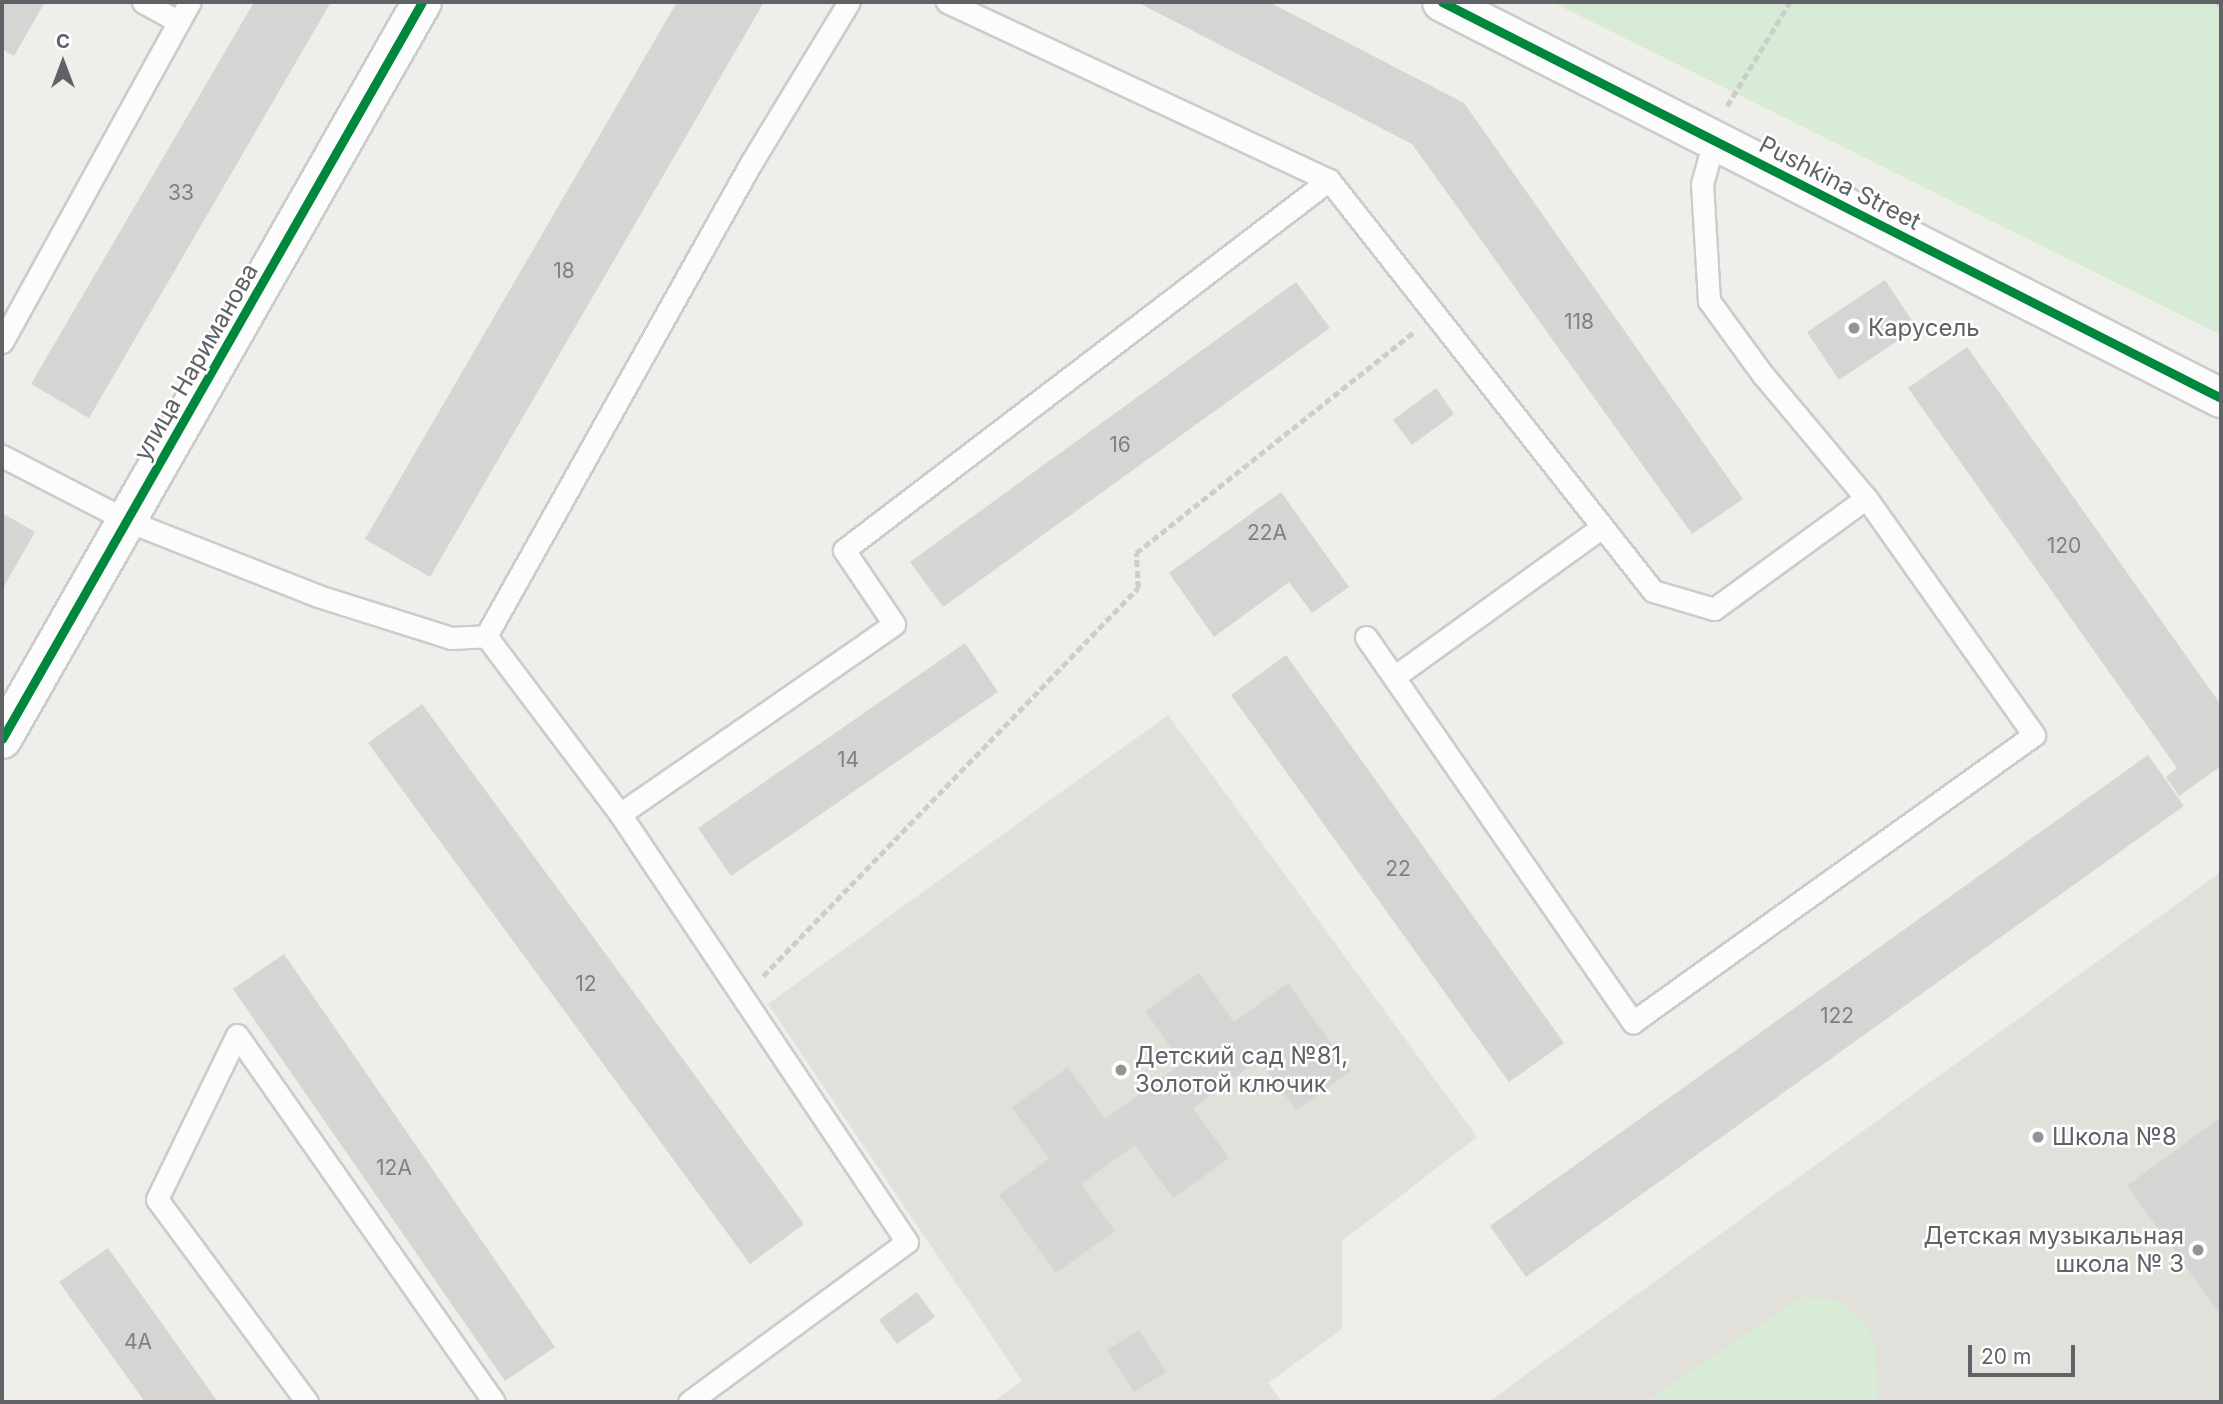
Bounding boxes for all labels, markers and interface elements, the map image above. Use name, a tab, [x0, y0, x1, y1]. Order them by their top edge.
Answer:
north arrow	[28, 28, 98, 98]
text: С	[56, 30, 70, 53]
street label: Pushkina Street	[1754, 130, 1926, 236]
house number: 33	[168, 180, 194, 206]
street label: улица Нариманова	[128, 258, 264, 466]
house number: 18	[553, 258, 575, 284]
house number: 118	[1564, 309, 1594, 335]
place label: Карусель	[1868, 314, 1980, 342]
marker: Карусель	[1846, 320, 1862, 336]
house number: 16	[1109, 432, 1131, 458]
house number: 22А	[1247, 520, 1287, 546]
house number: 120	[2047, 533, 2081, 559]
house number: 14	[837, 747, 859, 773]
house number: 22	[1385, 856, 1411, 882]
house number: 12	[575, 971, 597, 997]
house number: 122	[1820, 1003, 1854, 1029]
place label: Детский сад №81, Золотой ключик	[1135, 1042, 1348, 1098]
marker: Детский сад №81, Золотой ключик	[1113, 1062, 1129, 1078]
place label: Школа №8	[2052, 1123, 2177, 1151]
marker: Школа №8	[2030, 1129, 2046, 1145]
house number: 12А	[376, 1155, 412, 1181]
place label: Детская музыкальная школа № 3	[1924, 1222, 2184, 1278]
marker: Детская музыкальная школа № 3	[2190, 1242, 2206, 1258]
house number: 4А	[124, 1329, 152, 1355]
scale bar	[1971, 1330, 2078, 1374]
text: 20 m	[1981, 1344, 2031, 1369]

